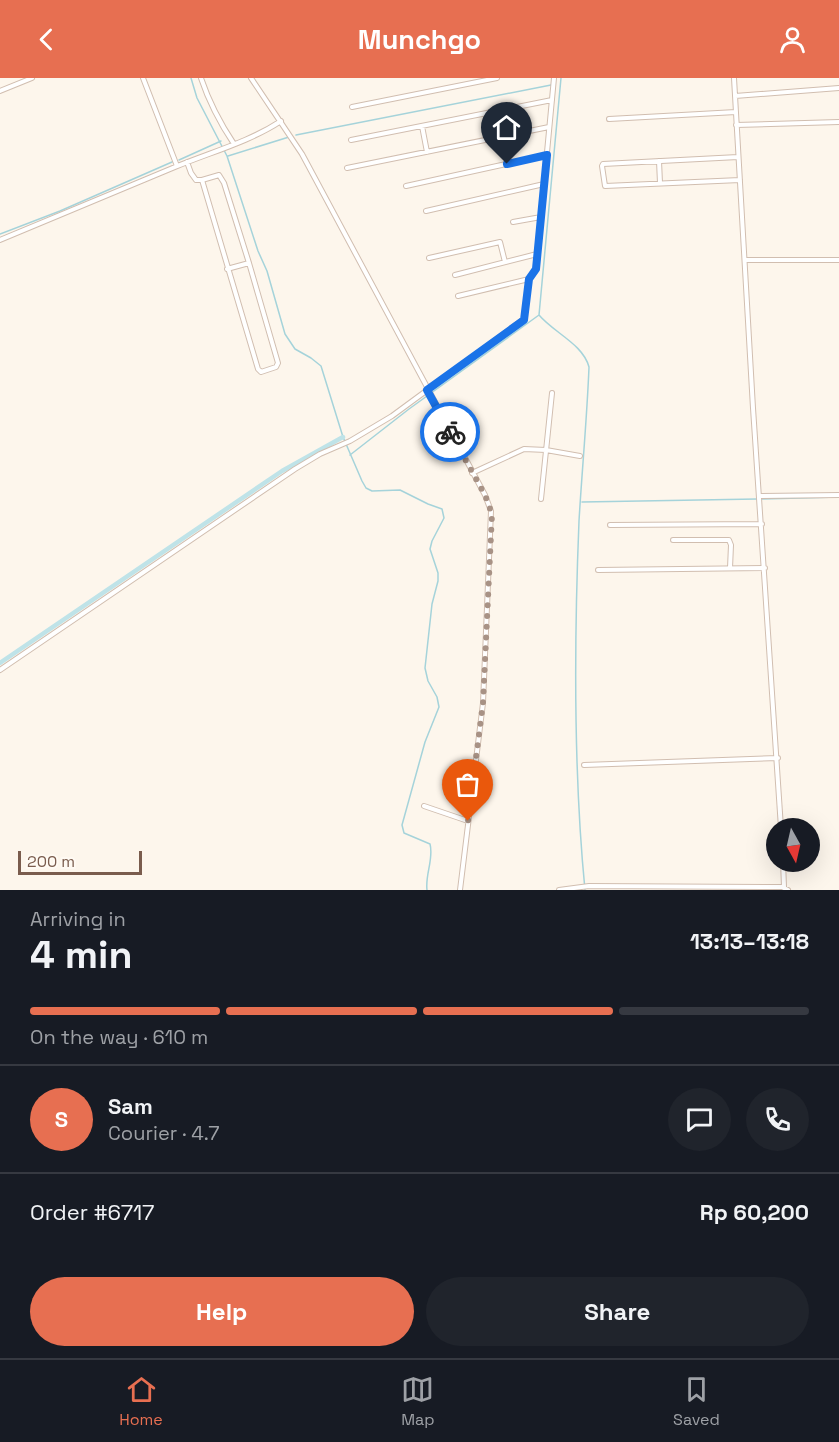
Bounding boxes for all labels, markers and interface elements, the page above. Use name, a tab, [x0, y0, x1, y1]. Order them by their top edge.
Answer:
text: Munchgo	[358, 22, 481, 57]
icon: back	[30, 23, 63, 56]
icon: person	[776, 23, 809, 56]
pin	[481, 102, 532, 164]
icon: home	[490, 111, 523, 144]
courier	[420, 402, 480, 462]
icon: bike	[434, 416, 467, 449]
pin	[442, 759, 493, 821]
icon: bag	[451, 768, 484, 801]
north arrow	[766, 818, 820, 872]
map controls	[766, 818, 820, 872]
scale bar	[18, 848, 142, 876]
text: 200 m	[27, 851, 75, 872]
text: Arriving in	[30, 906, 126, 932]
text: 13:13–13:18	[690, 927, 809, 955]
text: 4 min	[30, 930, 132, 979]
text: On the way · 610 m	[30, 1024, 208, 1050]
button: chat	[668, 1088, 731, 1151]
button: phone	[746, 1088, 809, 1151]
text: Sam	[108, 1092, 153, 1120]
text: S	[55, 1105, 68, 1133]
text: Courier · 4.7	[108, 1120, 219, 1146]
text: Order #6717	[30, 1198, 155, 1226]
text: Rp 60,200	[700, 1198, 809, 1226]
button: Help	[30, 1277, 414, 1346]
button: Share	[426, 1277, 809, 1346]
tab: Home	[119, 1373, 163, 1430]
tab: Map	[401, 1373, 435, 1430]
tab: Saved	[673, 1373, 720, 1430]

